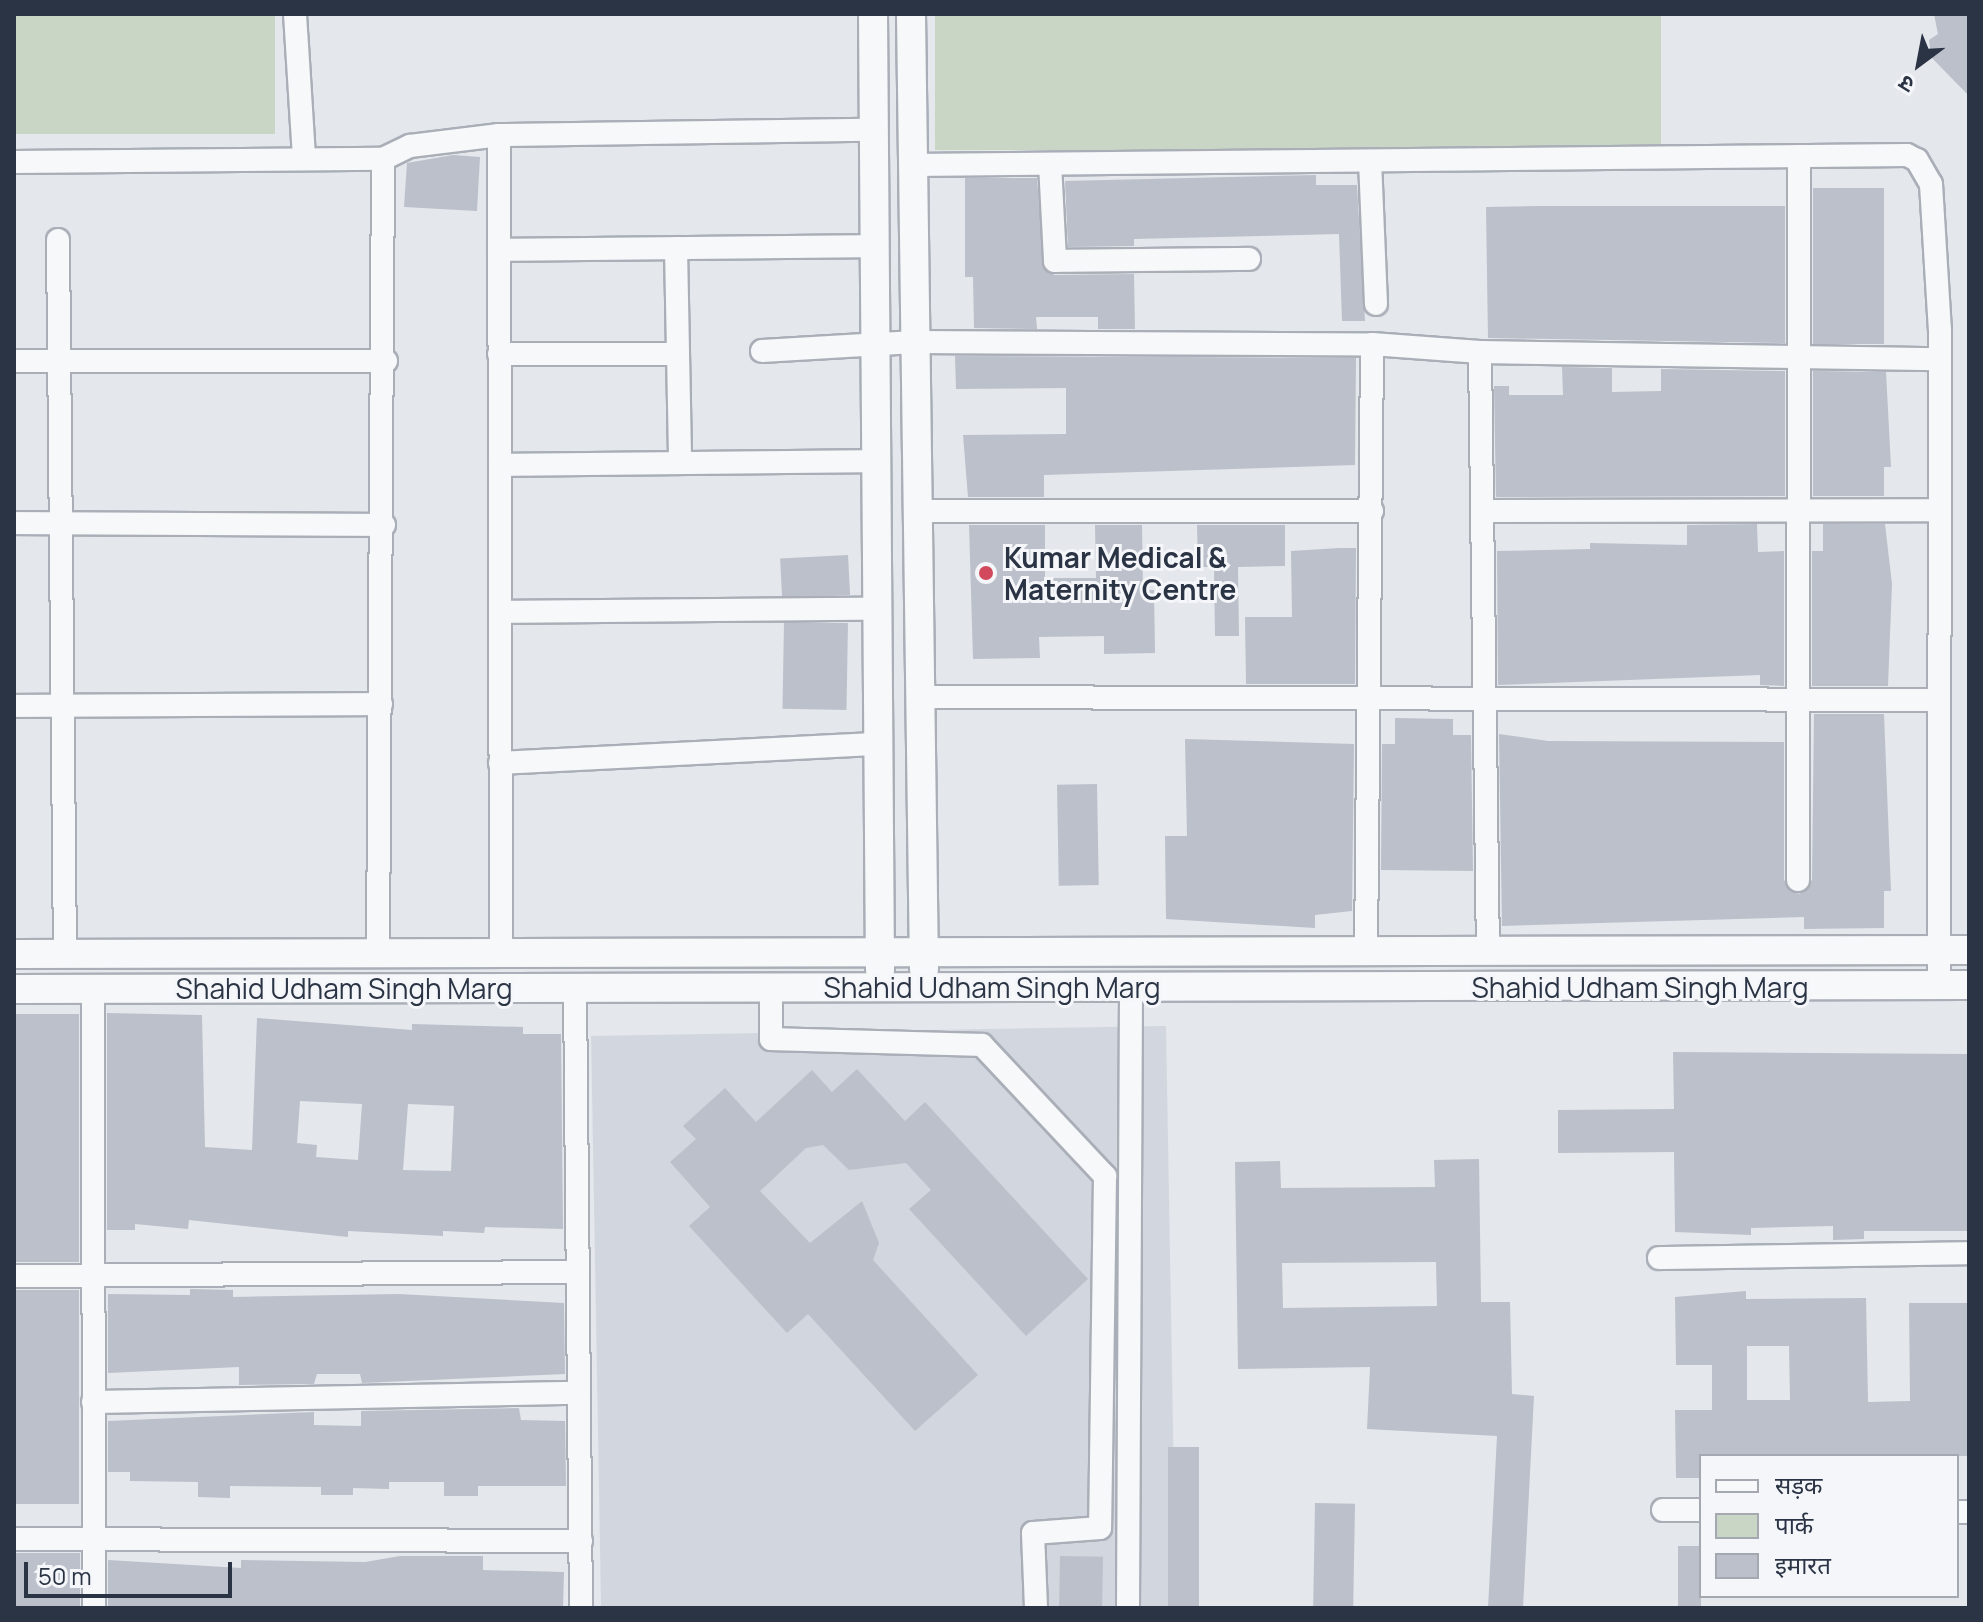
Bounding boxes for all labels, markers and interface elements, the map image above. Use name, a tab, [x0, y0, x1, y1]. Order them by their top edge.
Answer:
north arrow	[1879, 24, 1959, 104]
text: उ	[1893, 68, 1920, 100]
place label: Kumar Medical & Maternity Centre	[1004, 540, 1236, 606]
marker: Kumar Medical & Maternity Centre	[975, 562, 997, 584]
street label: Shahid Udham Singh Marg	[823, 970, 1161, 1004]
street label: Shahid Udham Singh Marg	[1471, 970, 1809, 1004]
street label: Shahid Udham Singh Marg	[175, 971, 513, 1005]
legend	[1699, 1454, 1959, 1598]
text: सड़क	[1775, 1468, 1823, 1501]
text: पार्क	[1775, 1508, 1813, 1541]
scale bar	[28, 1546, 236, 1596]
text: इमारत	[1775, 1548, 1831, 1581]
text: 50 m	[38, 1559, 92, 1592]

